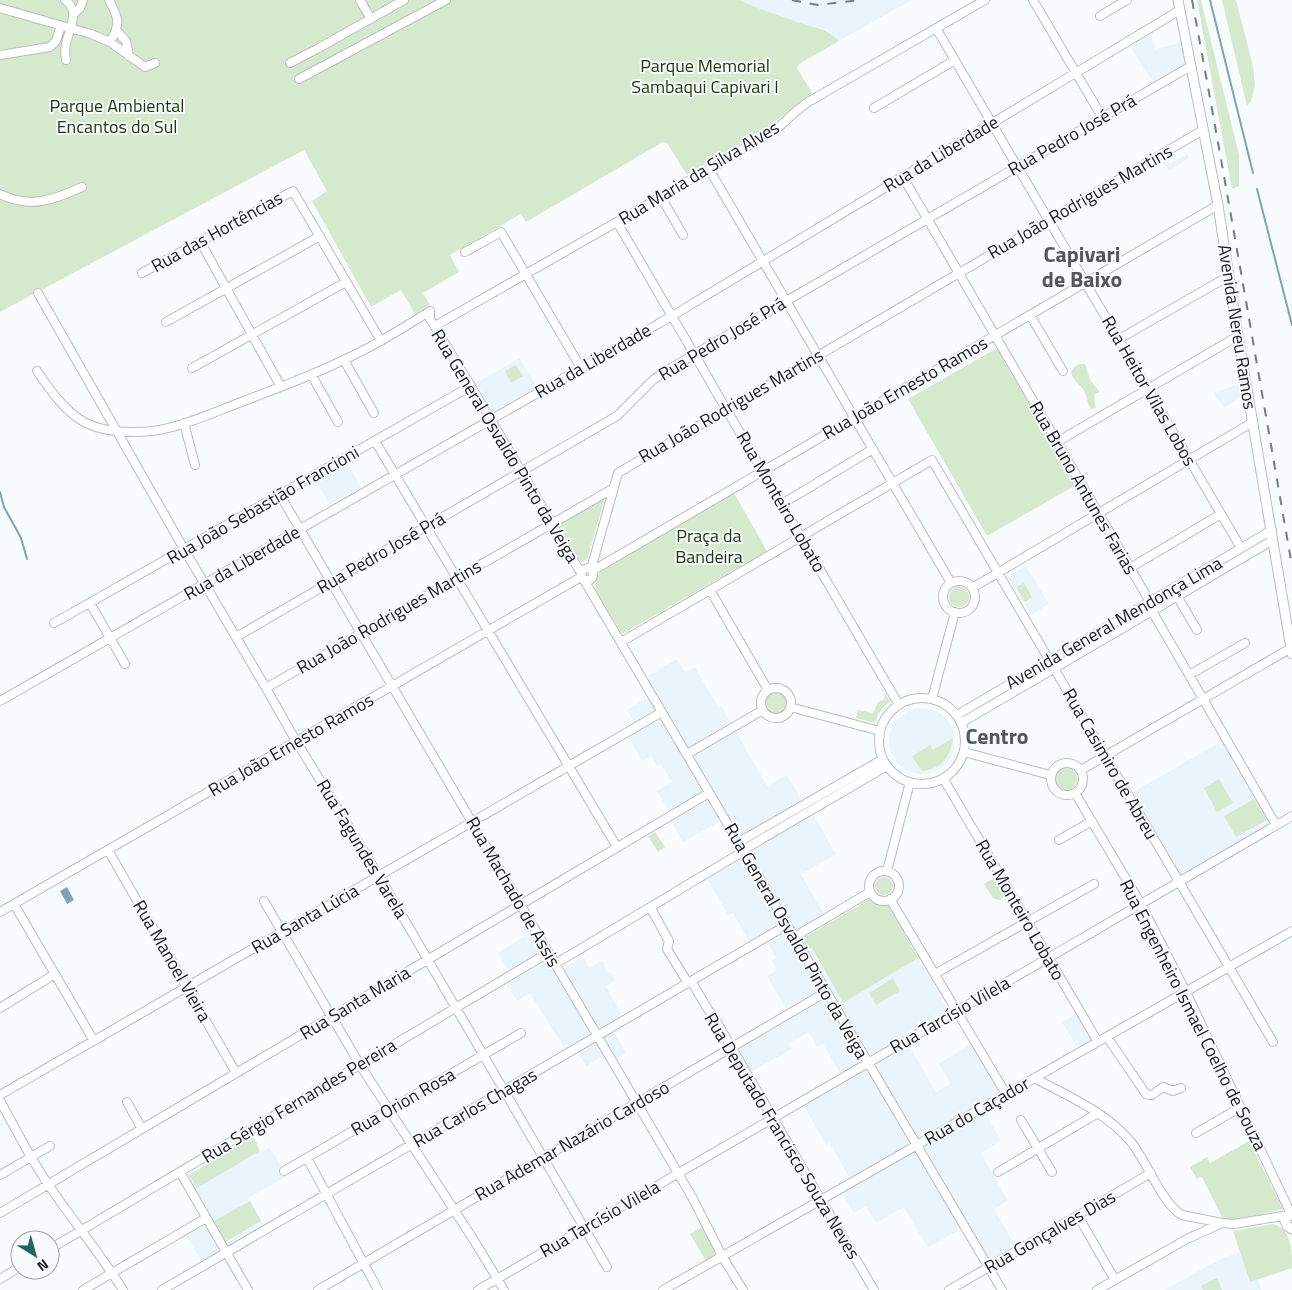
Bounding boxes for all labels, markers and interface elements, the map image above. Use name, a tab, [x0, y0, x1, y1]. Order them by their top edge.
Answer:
park label: Parque Memorial Sambaqui Capivari I	[631, 52, 779, 100]
street label: Rua Pedro José Prá	[1003, 87, 1141, 182]
park label: Parque Ambiental Encantos do Sul	[49, 92, 185, 140]
street label: Rua da Liberdade	[878, 108, 1004, 199]
street label: Rua Maria da Silva Alves	[613, 114, 784, 231]
street label: Rua João Rodrigues Martins	[982, 137, 1177, 266]
street label: Rua das Hortências	[146, 184, 287, 279]
district label: Capivari de Baixo	[1042, 237, 1122, 296]
street label: Avenida Nereu Ramos	[1211, 242, 1264, 411]
street label: Rua Pedro José Prá	[653, 290, 791, 387]
street label: Rua Heitor Vilas Lobos	[1095, 310, 1204, 471]
street label: Rua da Liberdade	[530, 316, 656, 405]
street label: Rua General Osvaldo Pinto da Veiga	[425, 324, 586, 568]
street label: Rua João Ernesto Ramos	[817, 329, 992, 446]
street label: Rua João Rodrigues Martins	[633, 341, 828, 470]
street label: Rua Bruno Antunes Farias	[1023, 396, 1144, 580]
street label: Rua Monteiro Lobato	[730, 426, 833, 577]
street label: Rua João Sebastião Francioni	[162, 438, 364, 571]
street label: Rua Pedro José Prá	[312, 505, 450, 600]
street label: Rua da Liberdade	[179, 518, 305, 607]
park label: Praça da Bandeira	[675, 522, 743, 570]
street label: Avenida General Mendonça Lima	[1000, 549, 1227, 696]
street label: Rua João Rodrigues Martins	[291, 552, 486, 681]
street label: Rua Casimiro de Abreu	[1056, 683, 1165, 844]
street label: Rua João Ernesto Ramos	[203, 686, 378, 803]
district label: Centro	[965, 719, 1029, 753]
street label: Rua Fagundes Varela	[310, 774, 415, 923]
street label: Rua Machado de Assis	[459, 812, 568, 972]
street label: Rua General Osvaldo Pinto da Veiga	[718, 818, 875, 1064]
street label: Rua Monteiro Lobato	[969, 834, 1072, 985]
street label: Rua Engenheiro Ismael Coelho de Souza	[1113, 874, 1274, 1155]
street label: Rua Santa Lúcia	[246, 877, 364, 960]
street label: Rua Manoel Vieira	[127, 895, 218, 1027]
street label: Rua Santa Maria	[294, 959, 415, 1046]
street label: Rua Tarcísio Vilela	[885, 969, 1015, 1060]
street label: Rua Deputado Francisco Souza Neves	[698, 1007, 867, 1264]
street label: Rua Sérgio Fernandes Pereira	[196, 1032, 401, 1170]
street label: Rua Orion Rosa	[346, 1061, 460, 1142]
street label: Rua Carlos Chagas	[408, 1061, 542, 1154]
street label: Rua do Caçador	[919, 1070, 1034, 1152]
street label: Rua Ademar Nazário Cardoso	[469, 1074, 674, 1207]
street label: Rua Tarcísio Vilela	[535, 1173, 665, 1264]
street label: Rua Gonçalves Dias	[979, 1183, 1120, 1280]
north arrow	[10, 1230, 60, 1280]
text: N	[33, 1254, 53, 1277]

